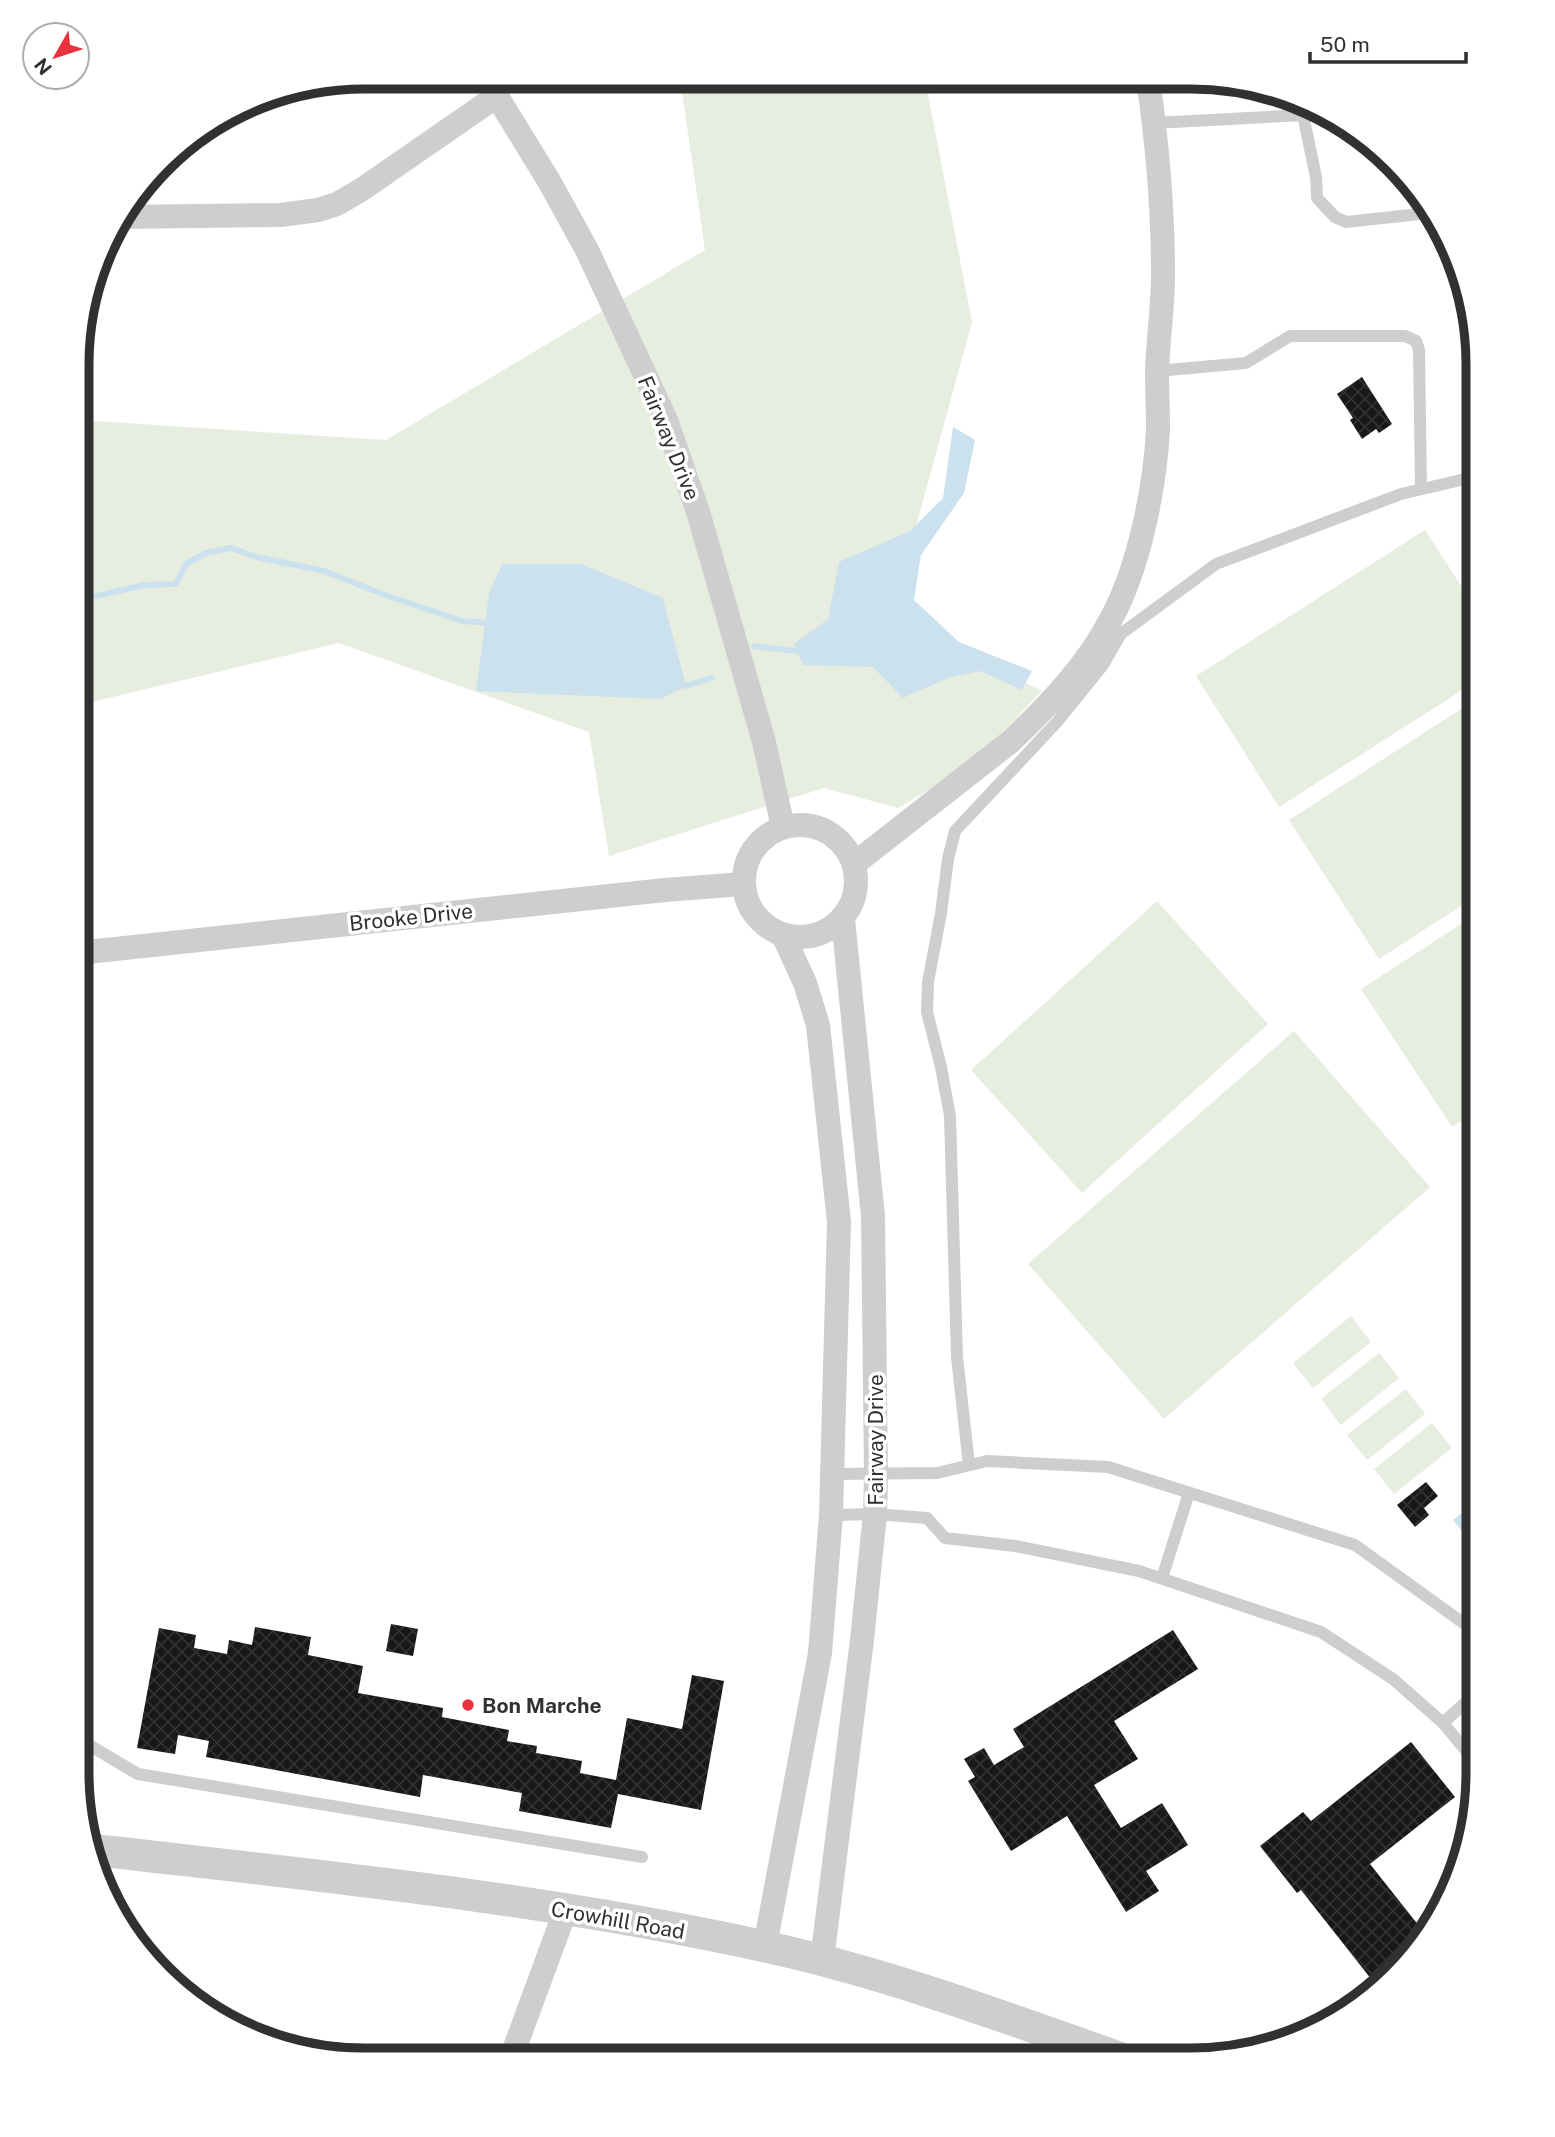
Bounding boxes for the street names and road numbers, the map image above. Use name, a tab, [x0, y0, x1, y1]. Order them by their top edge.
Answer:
street label: Fairway Drive	[633, 372, 705, 504]
street label: Brooke Drive	[348, 898, 474, 936]
street label: Fairway Drive	[863, 1374, 888, 1506]
street label: Crowhill Road	[549, 1896, 687, 1944]

